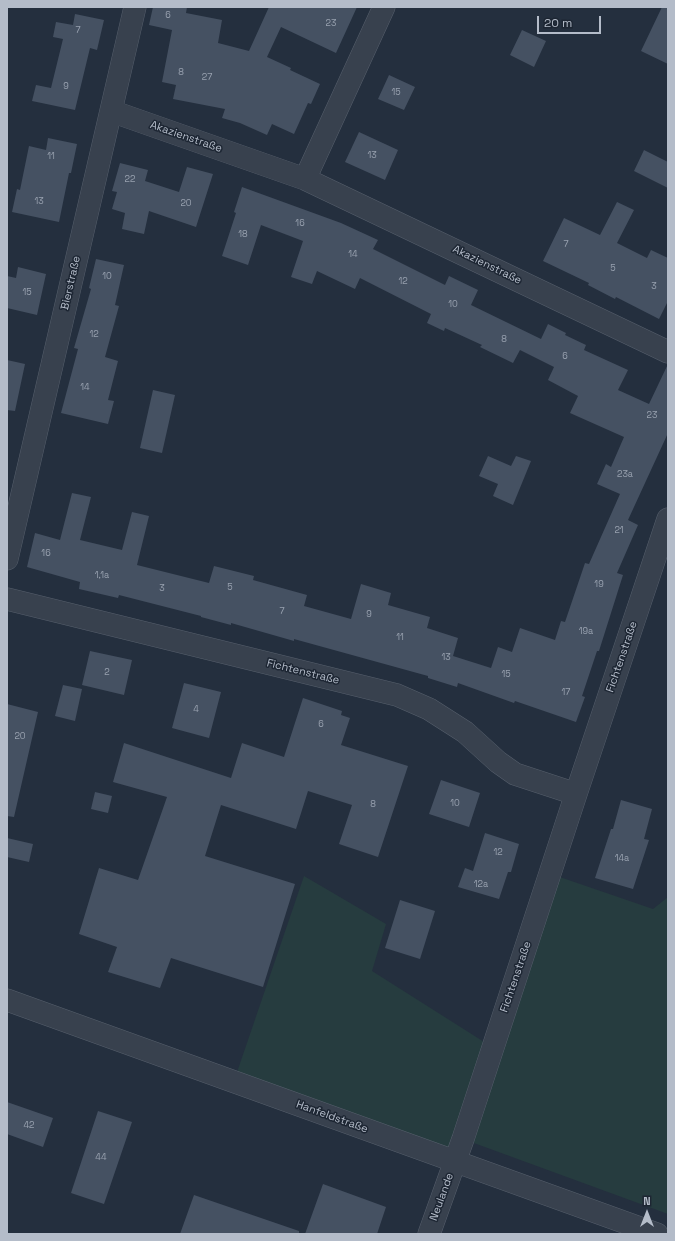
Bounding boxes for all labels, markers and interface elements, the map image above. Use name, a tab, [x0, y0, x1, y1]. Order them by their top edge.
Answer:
scale bar	[539, 8, 603, 34]
house number: 6	[165, 11, 171, 21]
text: 20 m	[544, 15, 572, 31]
house number: 23	[326, 19, 336, 29]
house number: 7	[75, 26, 81, 36]
house number: 8	[178, 68, 184, 78]
house number: 27	[202, 73, 212, 83]
house number: 9	[63, 82, 69, 92]
house number: 15	[391, 88, 401, 98]
street label: Akazienstraße	[148, 119, 224, 155]
house number: 13	[367, 151, 377, 161]
house number: 11	[47, 152, 55, 162]
house number: 22	[125, 175, 135, 185]
house number: 13	[34, 197, 44, 207]
house number: 20	[180, 199, 192, 209]
house number: 16	[295, 219, 305, 229]
house number: 18	[238, 230, 248, 240]
house number: 7	[563, 240, 569, 250]
street label: Akazienstraße	[450, 243, 524, 287]
house number: 14	[348, 250, 358, 260]
street label: Bierstraße	[58, 255, 84, 311]
house number: 5	[610, 264, 616, 274]
house number: 10	[102, 272, 112, 282]
house number: 12	[398, 277, 408, 287]
house number: 3	[651, 282, 657, 292]
house number: 15	[22, 288, 32, 298]
house number: 10	[448, 300, 458, 310]
house number: 12	[89, 330, 99, 340]
house number: 8	[501, 335, 507, 345]
house number: 6	[562, 352, 568, 362]
house number: 14	[80, 383, 90, 393]
house number: 23	[647, 411, 657, 421]
house number: 23a	[617, 470, 633, 480]
house number: 21	[614, 526, 624, 536]
house number: 16	[41, 549, 51, 559]
house number: 1,1a	[95, 571, 109, 581]
house number: 19	[594, 580, 604, 590]
house number: 5	[227, 583, 233, 593]
house number: 3	[159, 584, 165, 594]
house number: 7	[279, 607, 285, 617]
house number: 9	[366, 610, 372, 620]
street label: Fichtenstraße	[604, 620, 640, 694]
house number: 19a	[579, 627, 593, 637]
house number: 11	[396, 633, 404, 643]
house number: 13	[441, 653, 451, 663]
street label: Fichtenstraße	[265, 657, 341, 687]
house number: 2	[104, 668, 110, 678]
house number: 15	[501, 670, 511, 680]
house number: 17	[562, 688, 570, 698]
house number: 4	[193, 705, 199, 715]
house number: 6	[318, 720, 324, 730]
house number: 20	[14, 732, 26, 742]
house number: 10	[450, 799, 460, 809]
house number: 8	[370, 800, 376, 810]
house number: 12	[493, 848, 503, 858]
house number: 14a	[615, 854, 629, 864]
house number: 12a	[474, 880, 488, 890]
street label: Fichtenstraße	[498, 940, 534, 1014]
street label: Hanfeldstraße	[294, 1098, 370, 1136]
house number: 42	[23, 1121, 35, 1131]
house number: 44	[95, 1153, 107, 1163]
street label: Neulande	[427, 1171, 457, 1223]
north arrow	[627, 1193, 667, 1233]
text: N	[643, 1194, 651, 1208]

